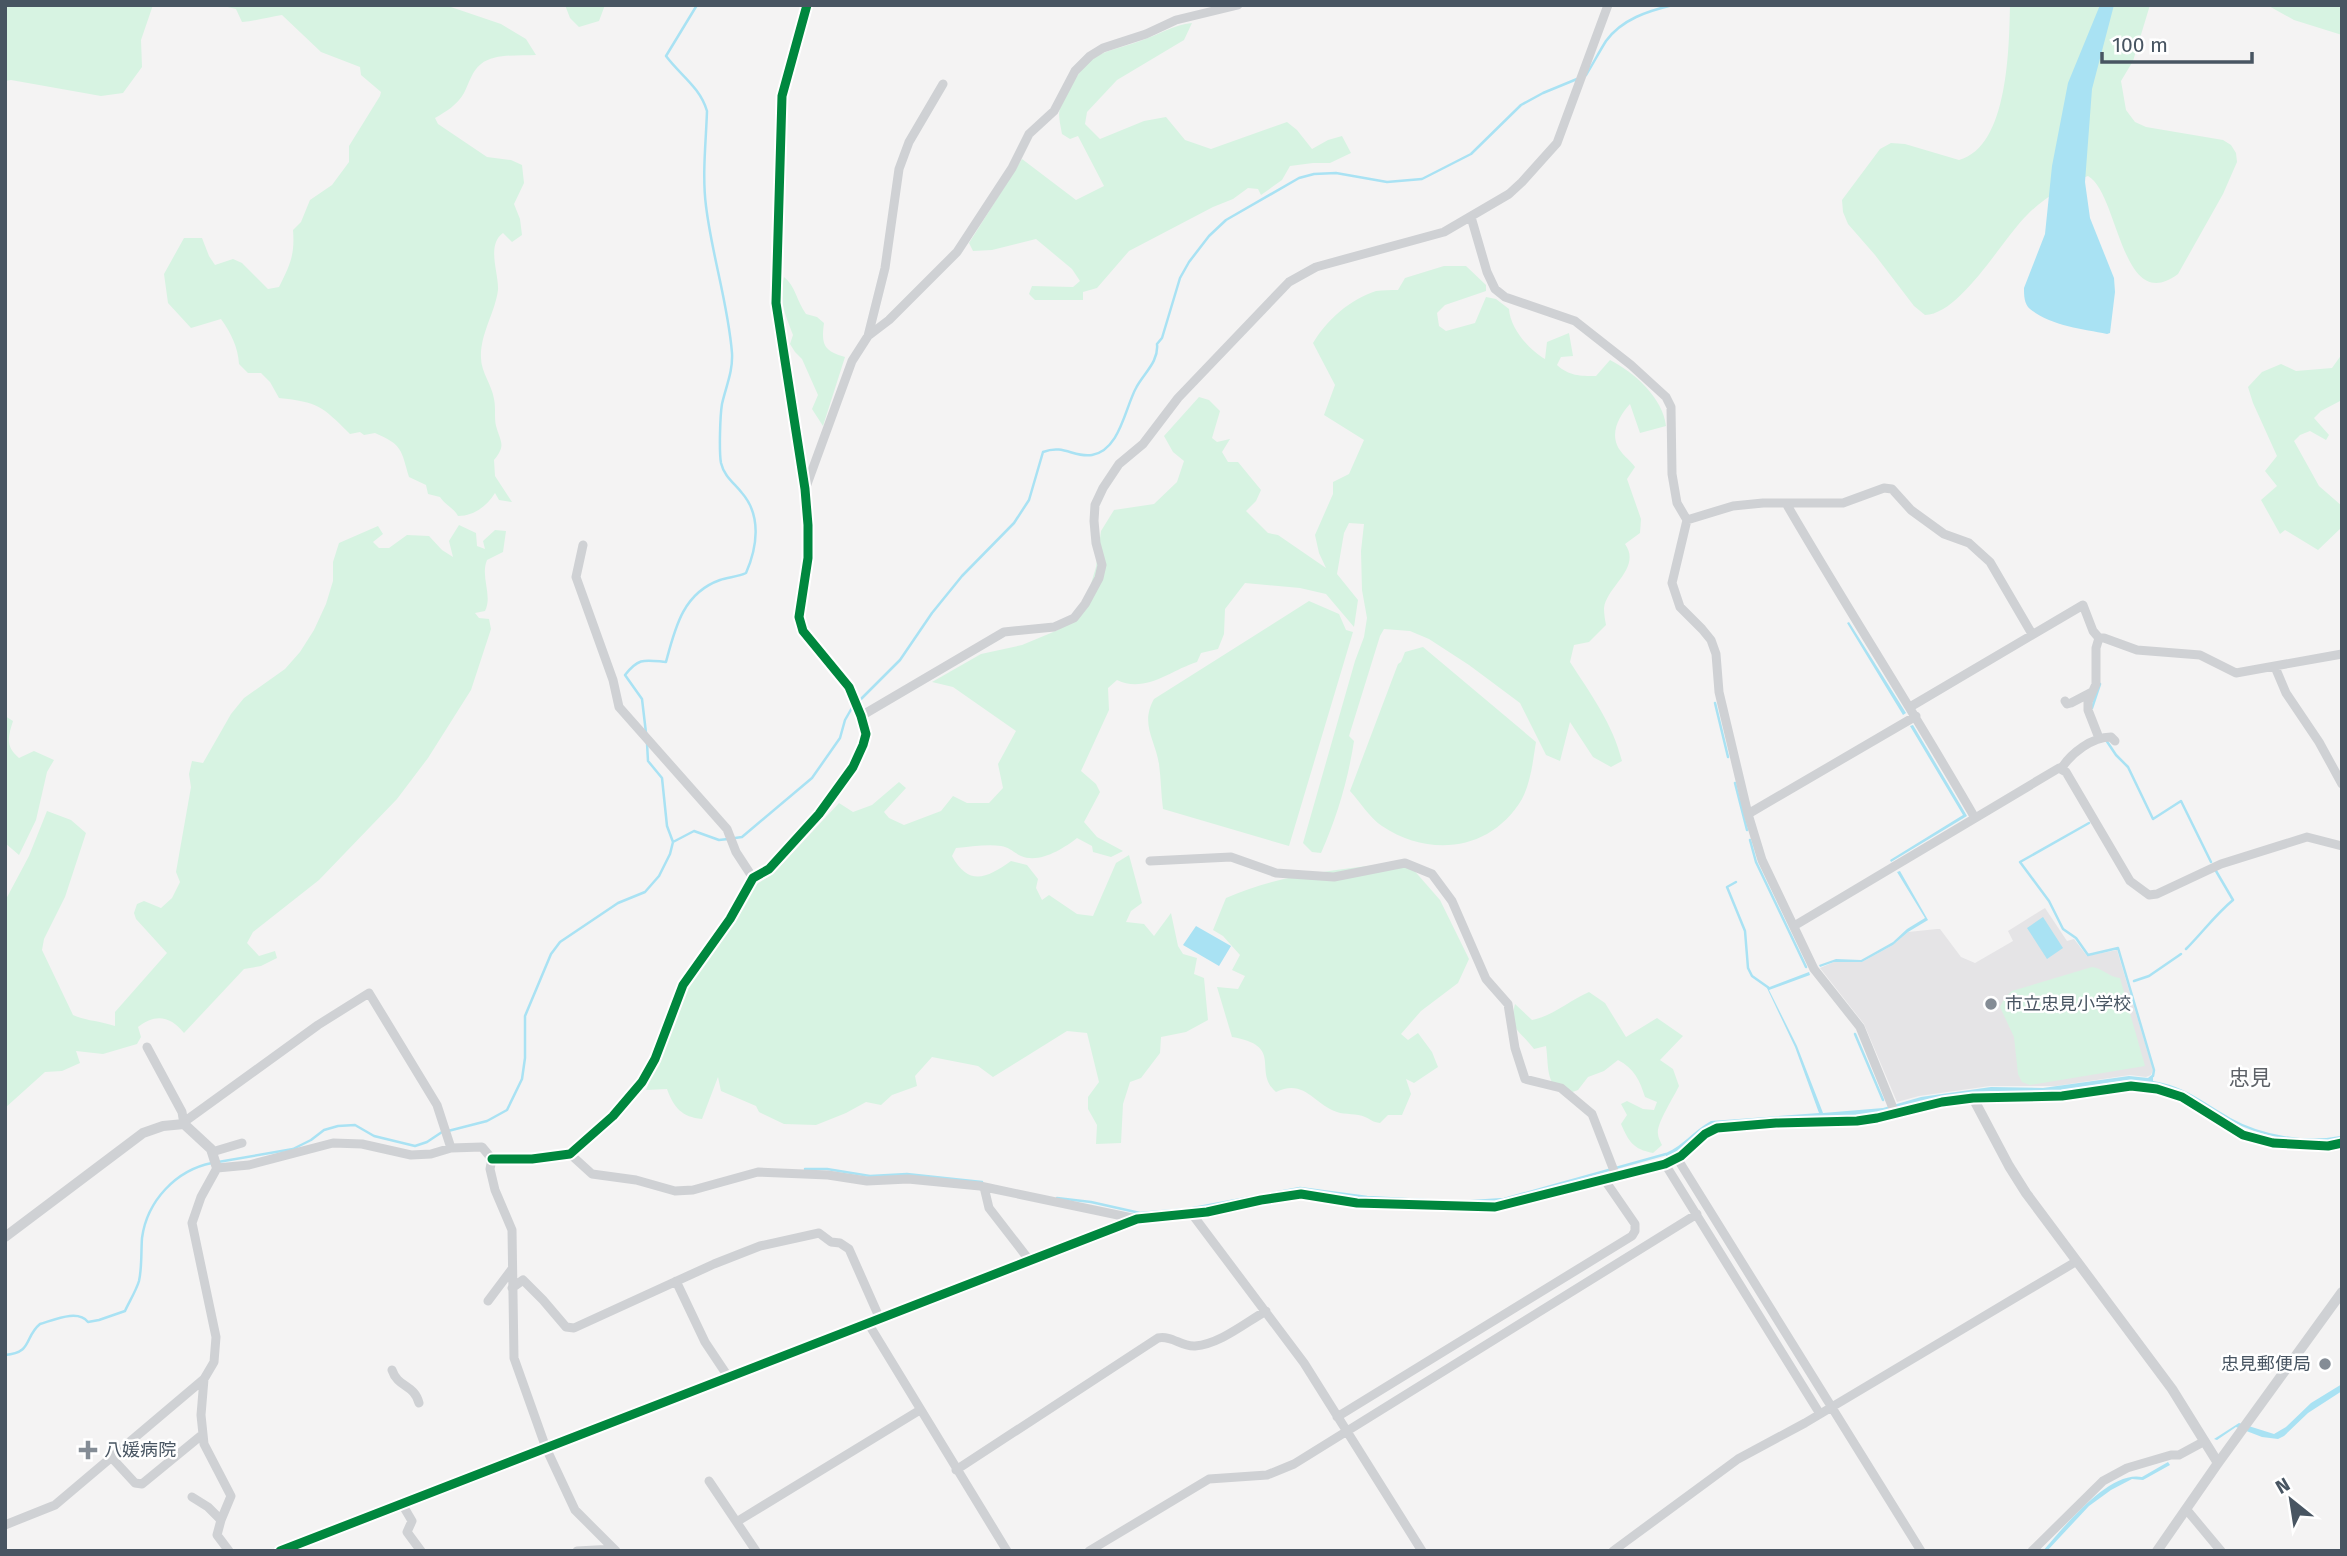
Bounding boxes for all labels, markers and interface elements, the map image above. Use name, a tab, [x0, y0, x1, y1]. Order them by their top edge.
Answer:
scale bar	[2102, 21, 2252, 65]
text: 100 m	[2112, 32, 2168, 58]
place label: 市立忠見小学校	[2005, 993, 2131, 1015]
marker: 市立忠見小学校	[1983, 996, 1999, 1012]
district label: 忠見	[2229, 1065, 2271, 1091]
place label: 忠見郵便局	[2221, 1353, 2311, 1375]
marker: 忠見郵便局	[2317, 1356, 2333, 1372]
place label: 八媛病院	[104, 1439, 176, 1461]
marker: 八媛病院	[78, 1440, 98, 1460]
north arrow	[2256, 1465, 2326, 1535]
text: N	[2272, 1473, 2294, 1499]

